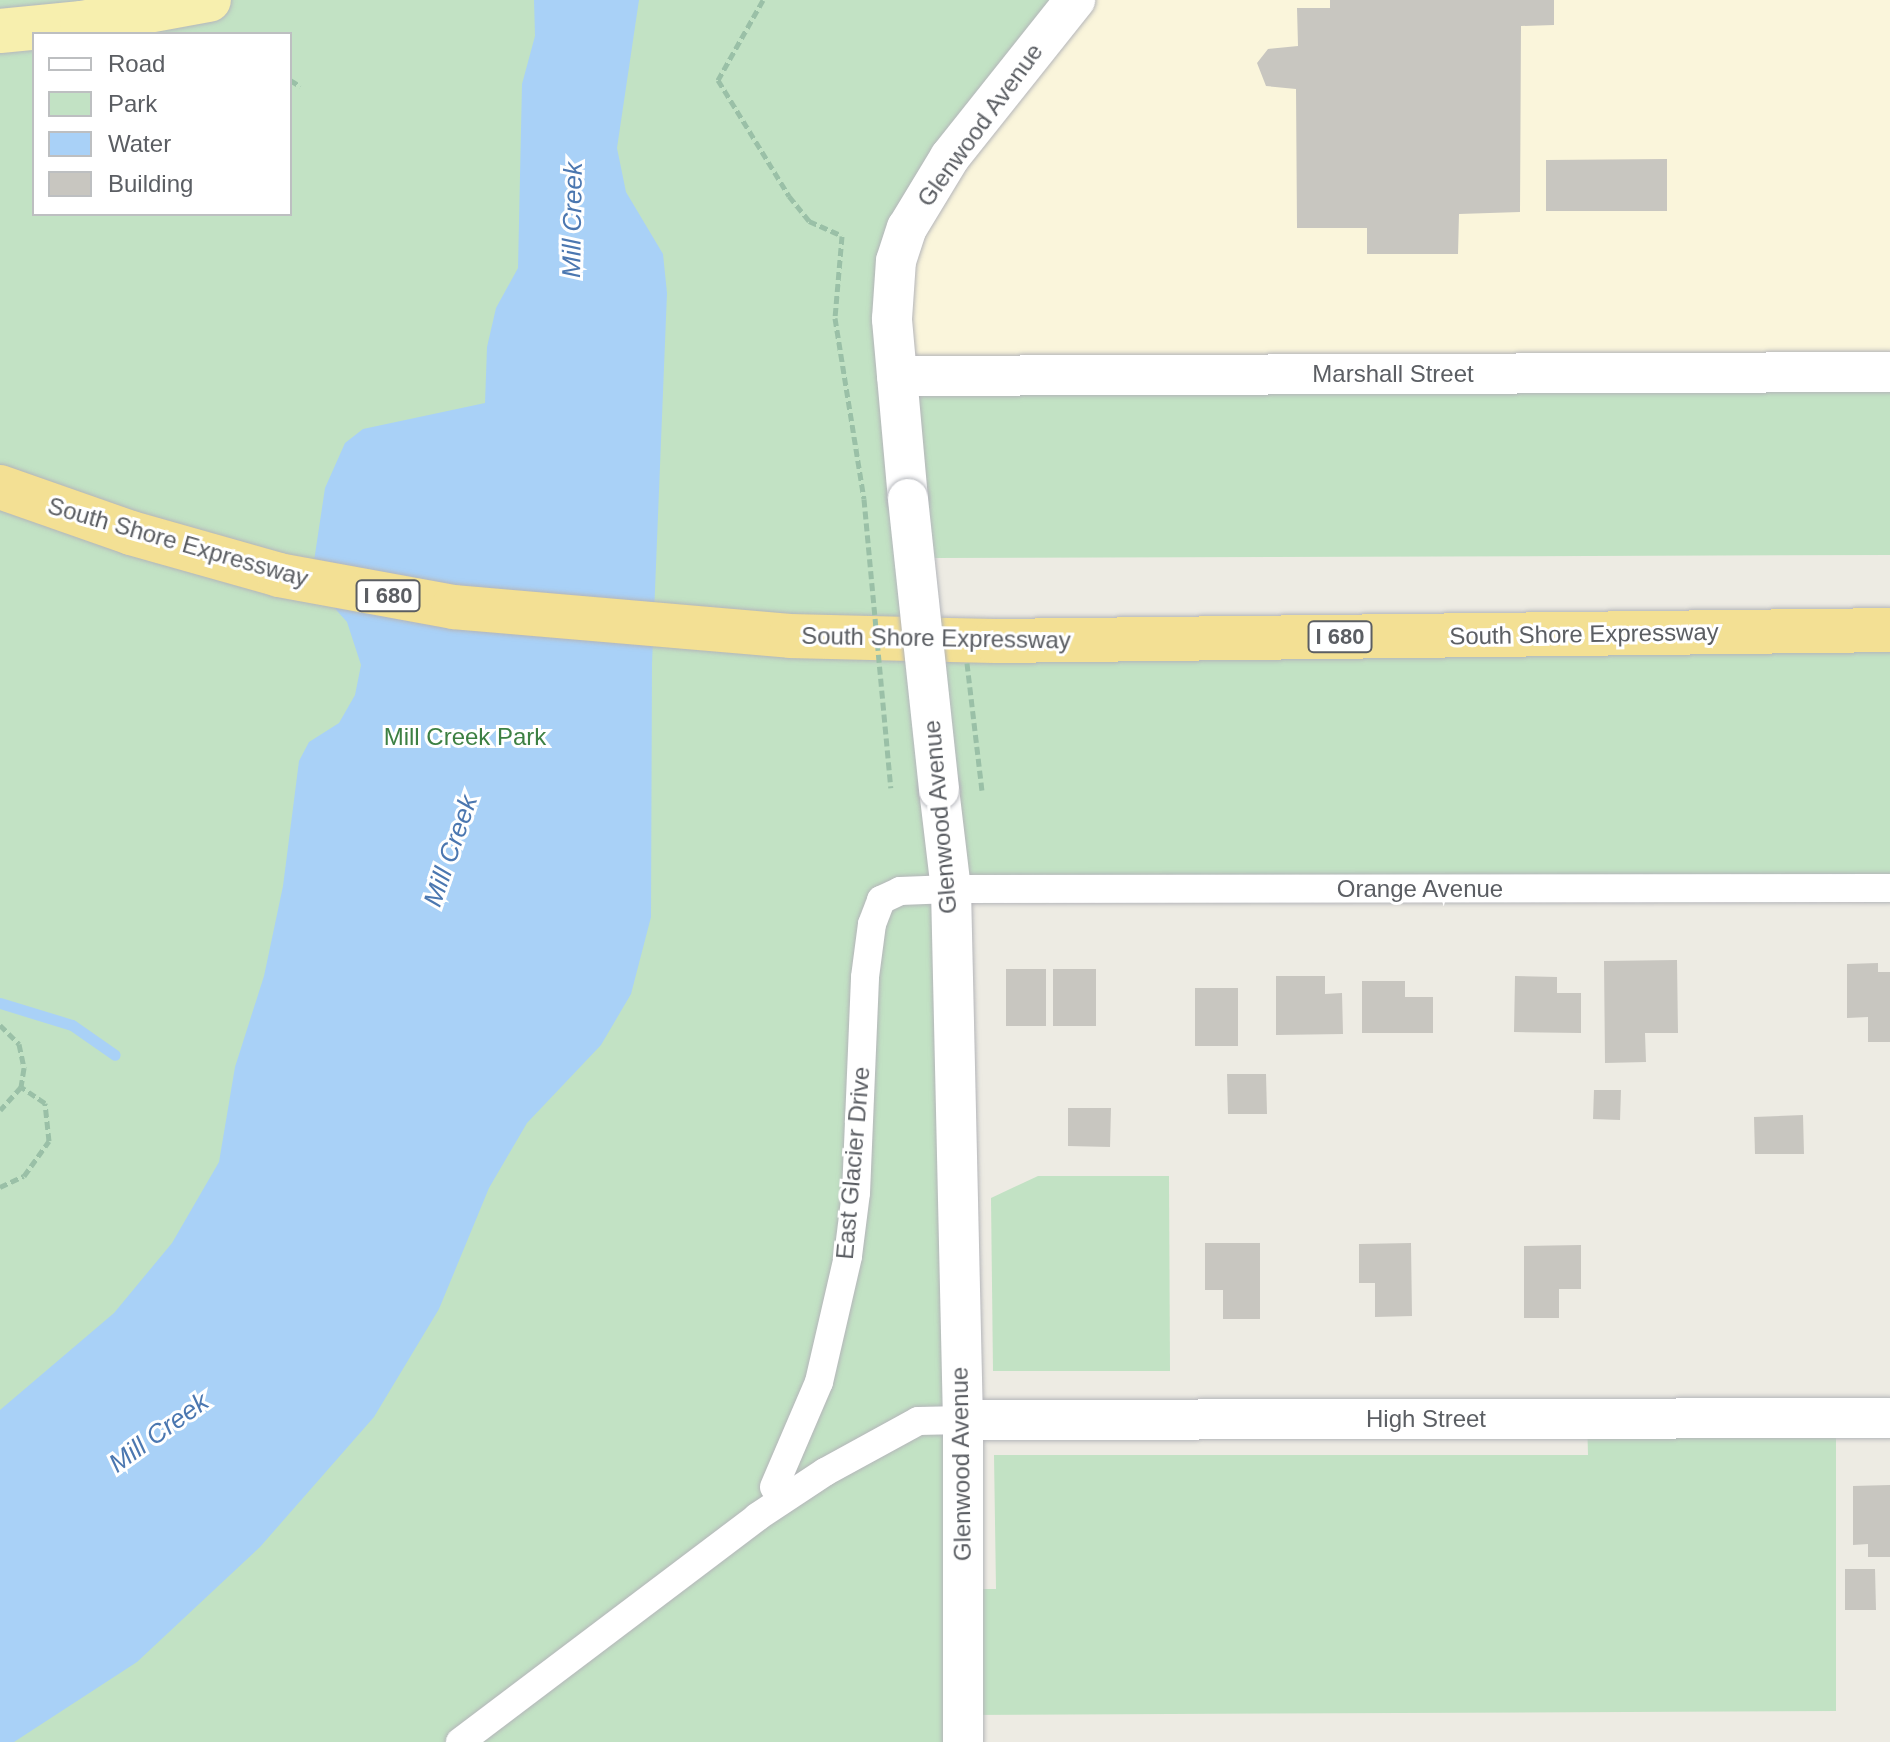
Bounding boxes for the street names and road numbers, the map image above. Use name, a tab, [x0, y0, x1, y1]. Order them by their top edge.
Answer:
street label: Glenwood Avenue	[911, 37, 1049, 213]
street label: Marshall Street	[1312, 360, 1474, 388]
street label: South Shore Expressway	[45, 491, 311, 593]
road number: I 680	[354, 578, 422, 614]
street label: South Shore Expressway	[1449, 617, 1719, 651]
road number: I 680	[1306, 619, 1374, 655]
street label: South Shore Expressway	[801, 621, 1071, 655]
street label: Glenwood Avenue	[917, 718, 963, 916]
street label: Orange Avenue	[1336, 875, 1504, 903]
street label: East Glacier Drive	[830, 1065, 876, 1261]
street label: Glenwood Avenue	[945, 1366, 977, 1562]
street label: High Street	[1366, 1405, 1486, 1433]

